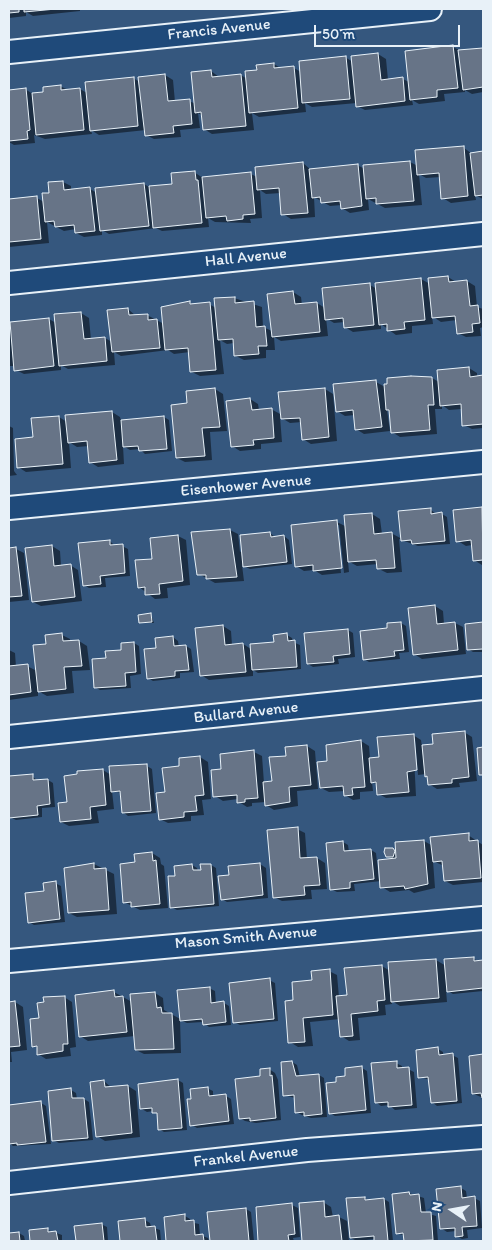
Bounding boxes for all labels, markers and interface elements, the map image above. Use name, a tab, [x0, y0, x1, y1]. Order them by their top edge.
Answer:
street label: Francis Avenue	[166, 15, 272, 45]
scale bar	[317, 15, 463, 47]
text: 50 m	[322, 25, 355, 43]
street label: Hall Avenue	[204, 244, 288, 272]
street label: Eisenhower Avenue	[180, 471, 312, 501]
street label: Bullard Avenue	[193, 698, 299, 728]
street label: Mason Smith Avenue	[174, 922, 318, 954]
street label: Frankel Avenue	[193, 1142, 299, 1172]
north arrow	[427, 1185, 477, 1235]
text: N	[428, 1200, 446, 1213]

